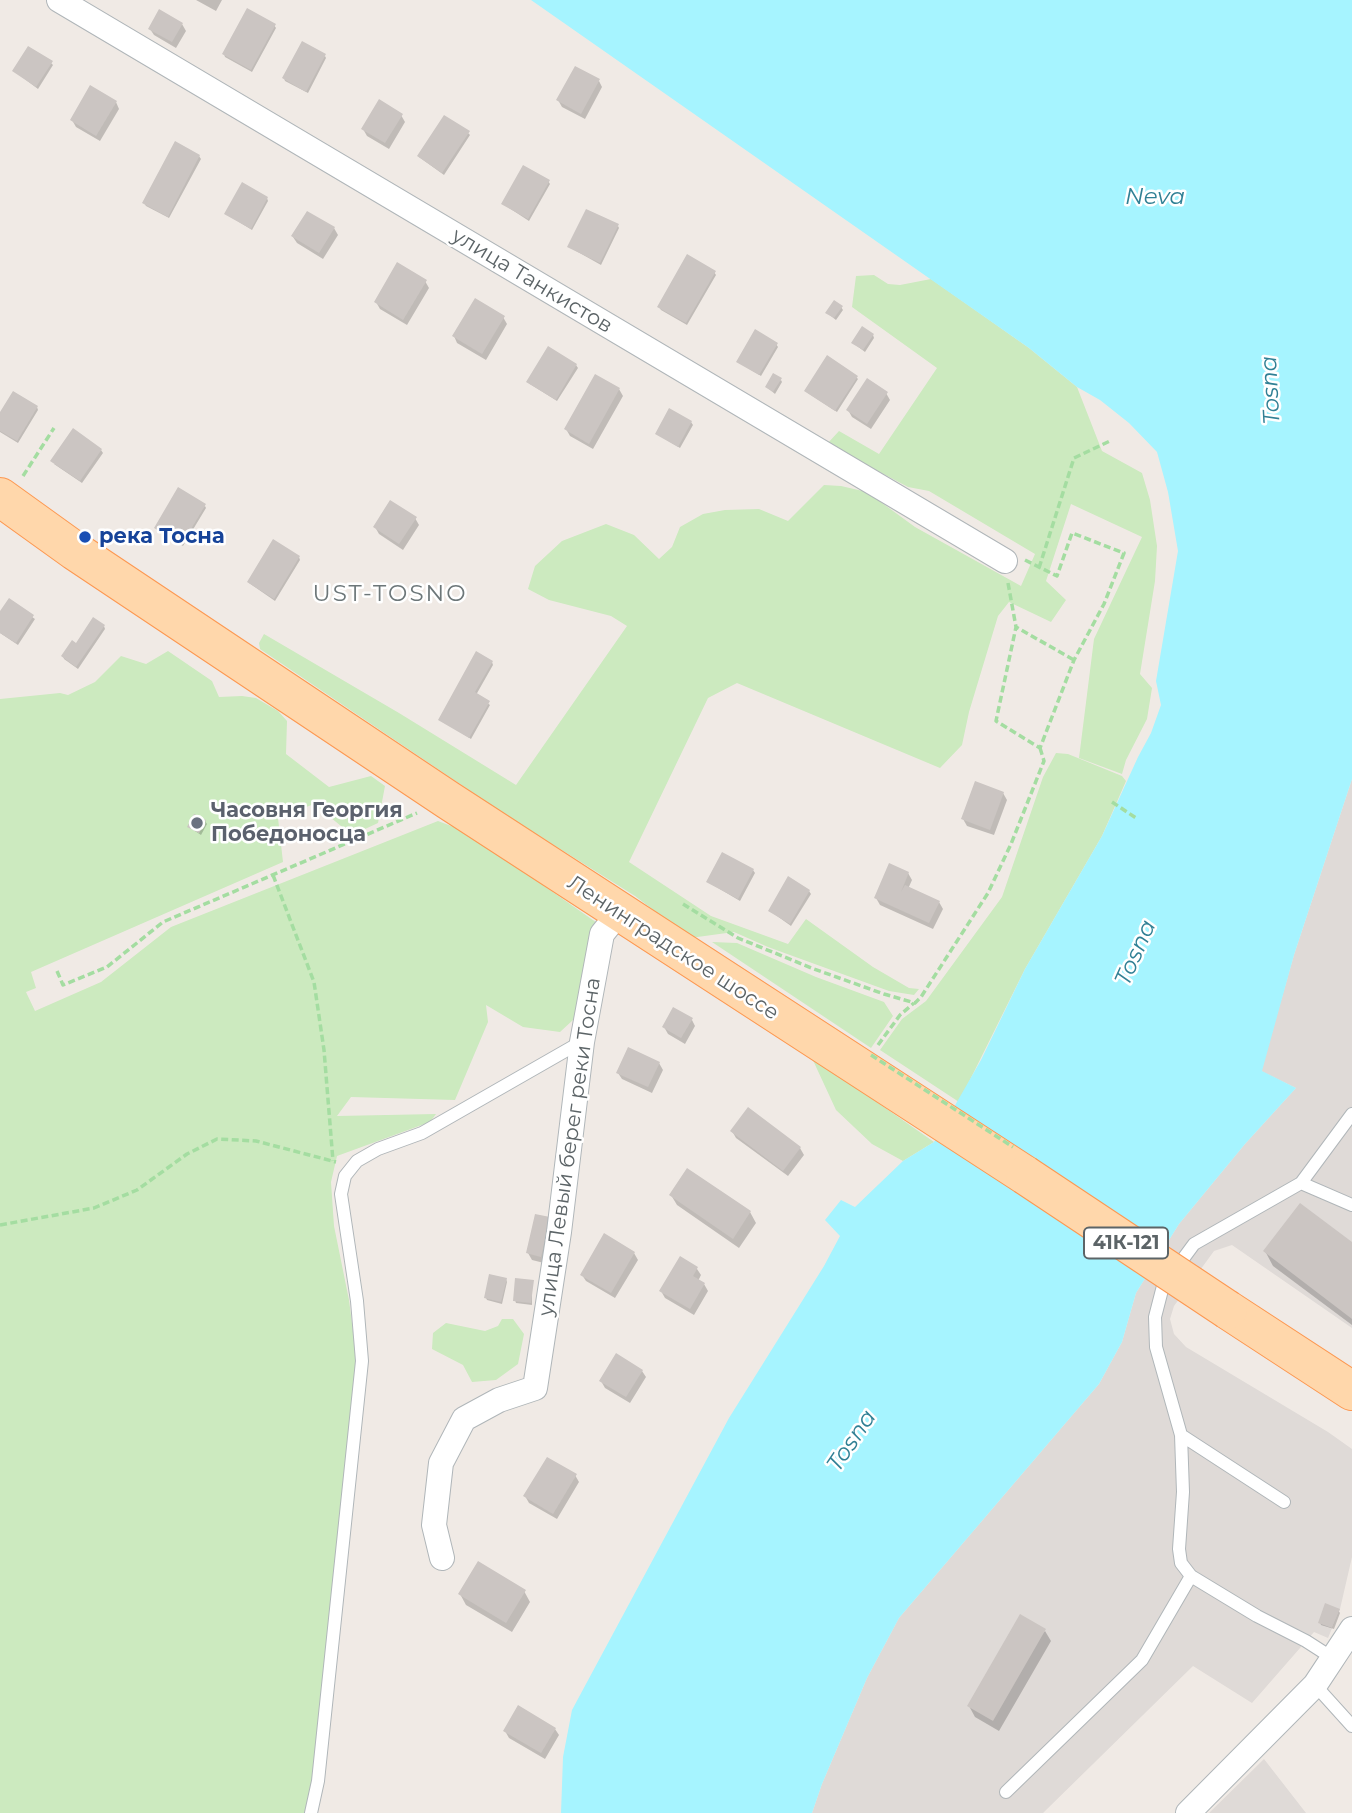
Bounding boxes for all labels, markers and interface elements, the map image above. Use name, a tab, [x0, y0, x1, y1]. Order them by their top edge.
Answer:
water label: Neva	[1125, 183, 1185, 211]
street label: улица Танкистов	[447, 223, 617, 339]
water label: Tosna	[1255, 355, 1287, 425]
place label: река Тосна	[99, 524, 225, 550]
marker: река Тосна	[77, 529, 93, 545]
district label: UST-TOSNO	[314, 580, 466, 608]
place label: Часовня Георгия Победоносца	[211, 798, 403, 848]
marker: Часовня Георгия Победоносца	[189, 815, 205, 831]
street label: Ленинградское шоссе	[563, 870, 783, 1026]
water label: Tosna	[1109, 916, 1163, 990]
street label: улица Левый берег реки Тосна	[534, 976, 606, 1318]
road number: 41К-121	[1084, 1228, 1168, 1259]
water label: Tosna	[821, 1405, 883, 1477]

